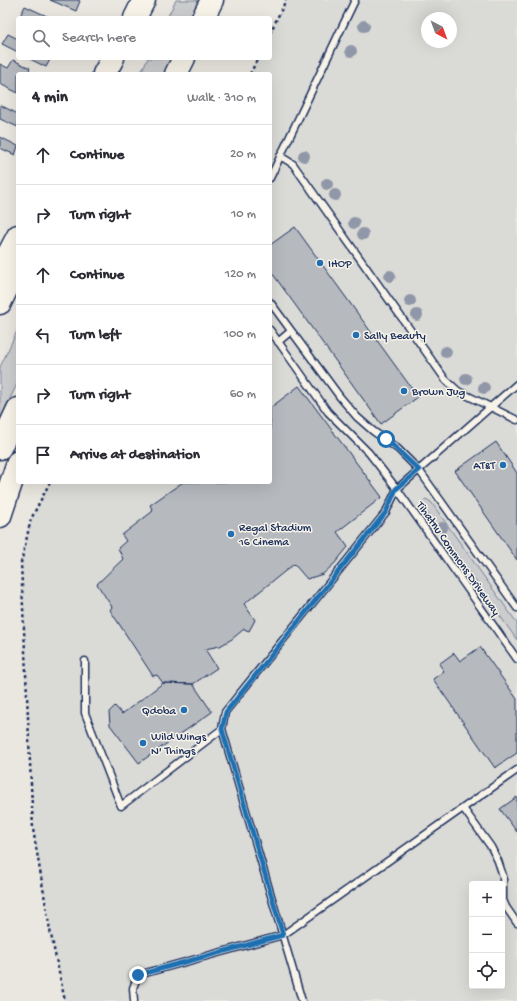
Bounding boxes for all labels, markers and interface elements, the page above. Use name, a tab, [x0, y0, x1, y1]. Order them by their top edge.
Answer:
north arrow	[421, 12, 457, 48]
search box	[16, 16, 272, 60]
icon: search	[30, 27, 52, 49]
text: Search here	[62, 29, 136, 47]
text: 4 min	[32, 88, 68, 108]
text: Walk · 310 m	[187, 91, 256, 106]
icon: ahead	[32, 144, 54, 166]
text: Continue	[70, 146, 124, 164]
text: 20 m	[230, 147, 256, 162]
icon: right	[32, 204, 54, 226]
text: Turn right	[70, 206, 130, 224]
text: 10 m	[231, 207, 256, 222]
marker: IHOP	[315, 258, 325, 268]
place label: IHOP	[328, 258, 352, 272]
icon: ahead	[32, 264, 54, 286]
text: Continue	[70, 266, 124, 284]
text: 120 m	[225, 267, 256, 282]
icon: left	[32, 324, 54, 346]
text: Turn left	[70, 326, 121, 344]
text: 100 m	[224, 327, 256, 342]
marker: Sally Beauty	[351, 330, 361, 340]
place label: Sally Beauty	[364, 330, 426, 344]
icon: right	[32, 384, 54, 406]
text: Turn right	[70, 386, 130, 404]
marker: Brown Jug	[399, 386, 409, 396]
place label: Brown Jug	[411, 386, 465, 400]
text: 60 m	[230, 387, 256, 402]
route start	[377, 430, 395, 448]
icon: arrive	[32, 444, 54, 466]
text: Arrive at destination	[70, 446, 200, 464]
place label: AT&T	[473, 460, 496, 474]
marker: AT&T	[498, 460, 508, 470]
street label: Tihatnu Commons Driveway	[412, 498, 502, 619]
place label: Regal Stadium 16 Cinema	[238, 522, 312, 550]
marker: Regal Stadium 16 Cinema	[226, 529, 236, 539]
place label: Qdoba	[142, 705, 176, 719]
marker: Qdoba	[179, 705, 189, 715]
place label: Wild Wings N' Things	[151, 731, 207, 759]
marker: Wild Wings N' Things	[138, 738, 148, 748]
map controls	[469, 881, 505, 989]
button: +	[469, 881, 505, 917]
button: −	[469, 917, 505, 953]
button: locate	[469, 953, 505, 989]
route end	[129, 966, 147, 984]

